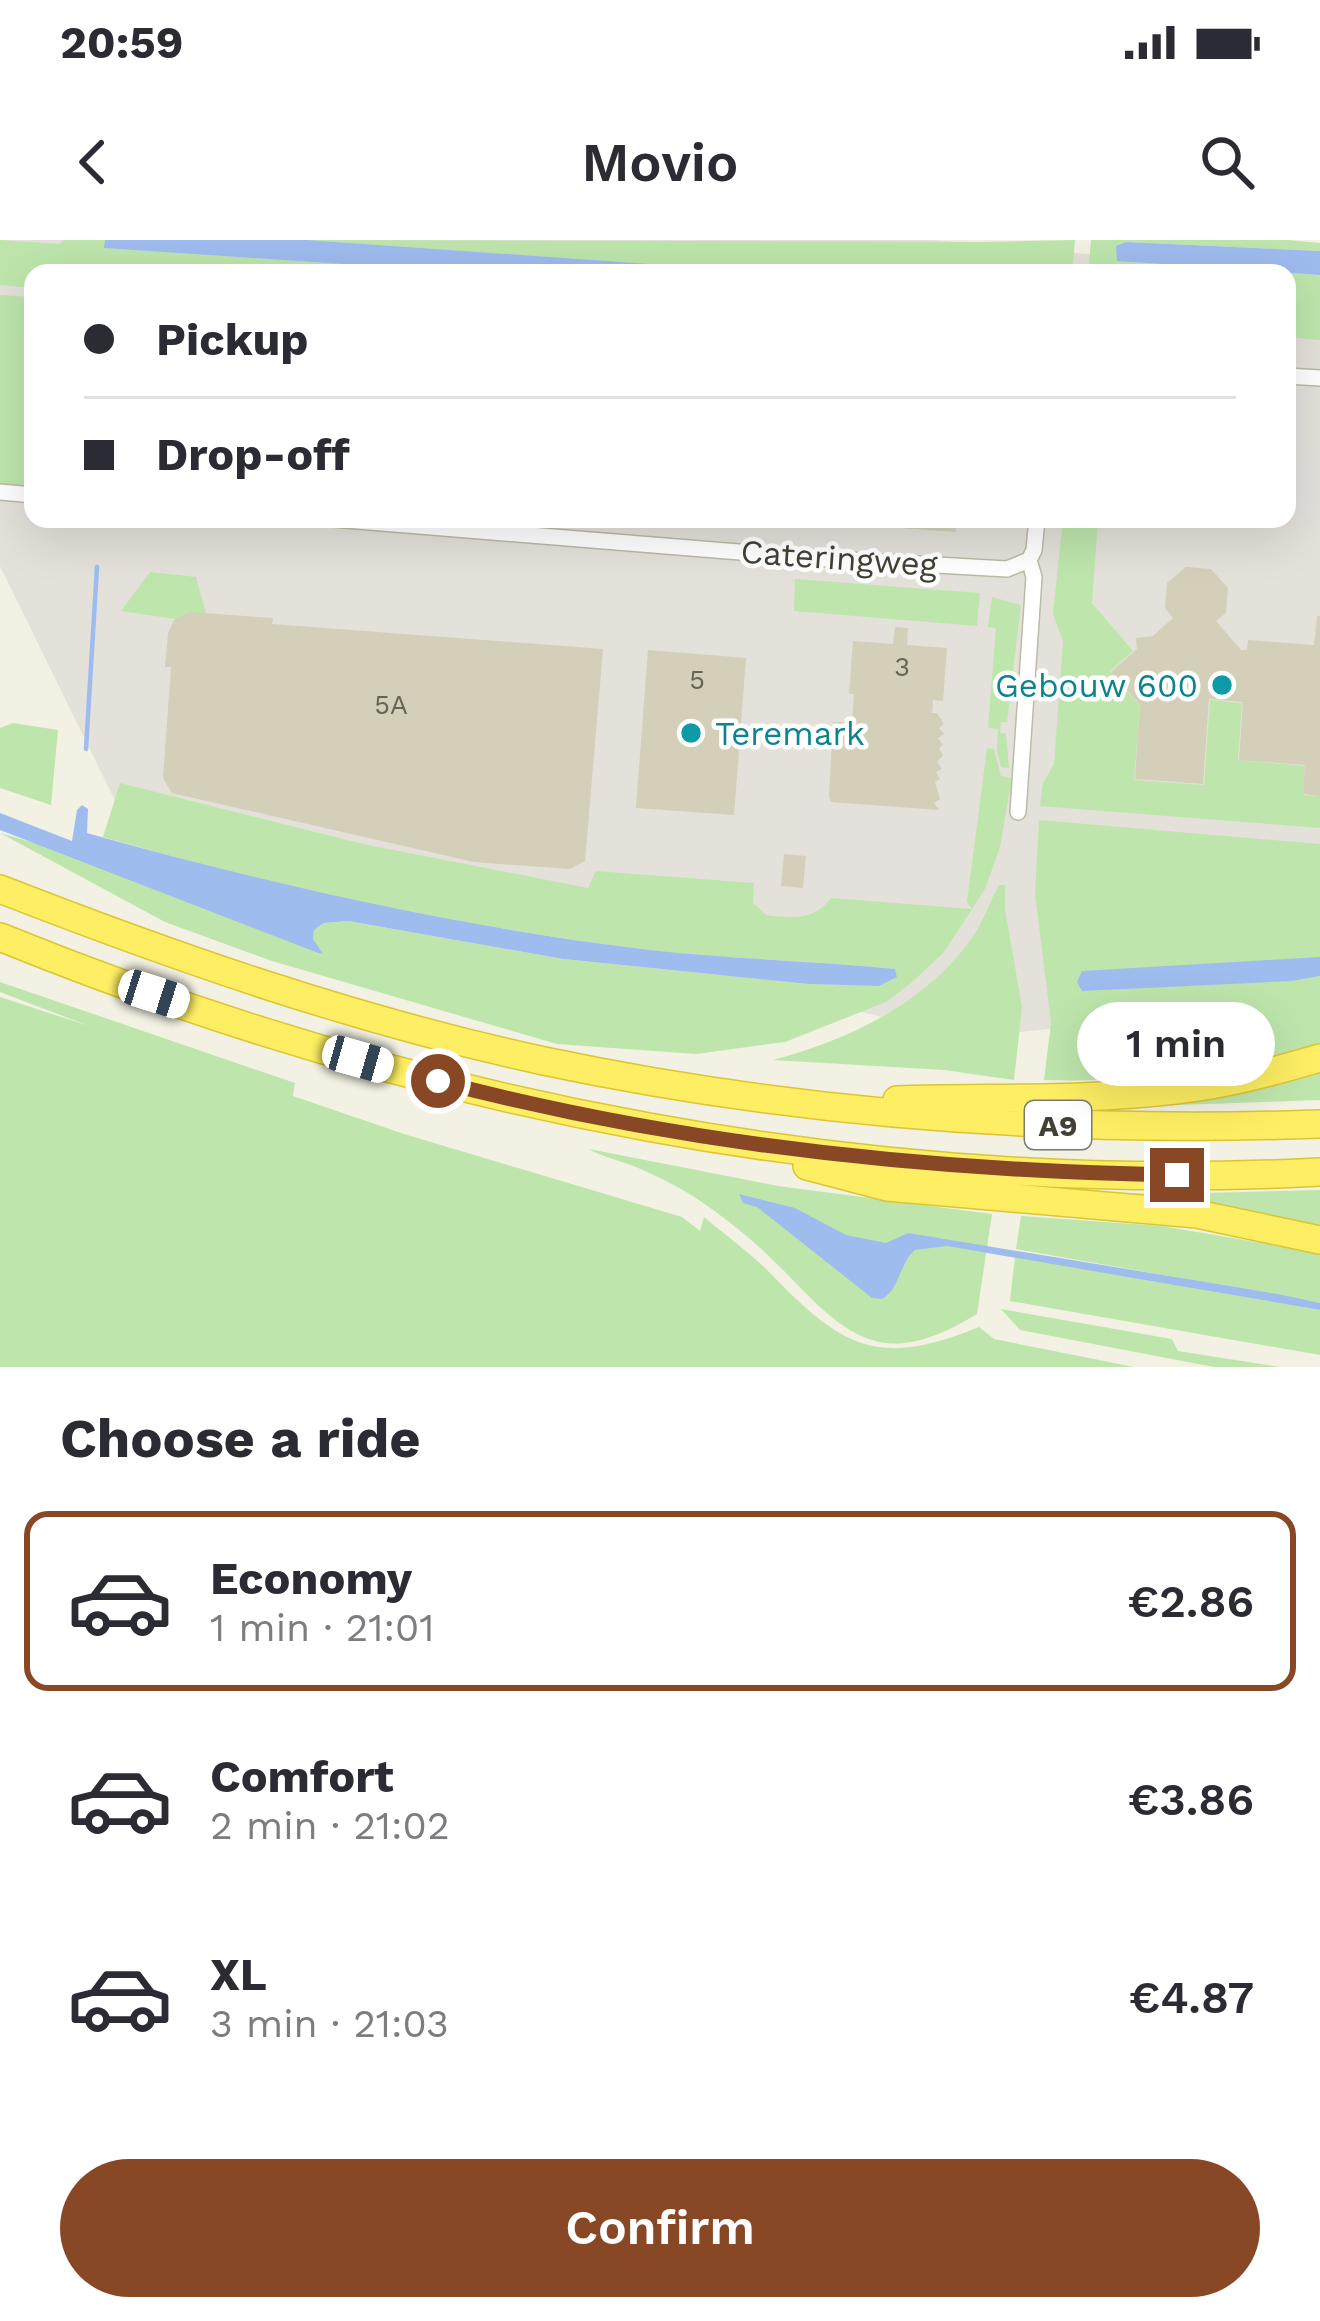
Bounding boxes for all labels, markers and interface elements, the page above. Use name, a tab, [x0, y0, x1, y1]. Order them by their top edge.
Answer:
text: 20:59	[60, 16, 183, 69]
icon: back	[60, 129, 126, 195]
icon: search	[1194, 129, 1260, 195]
text: Movio	[582, 131, 738, 194]
text: Pickup	[156, 313, 308, 366]
text: Drop-off	[156, 428, 350, 481]
street label: Cateringweg	[739, 532, 939, 584]
house number: 3	[894, 651, 910, 683]
house number: 5	[689, 664, 705, 696]
place label: Gebouw 600	[995, 666, 1198, 705]
marker: Gebouw 600	[1209, 672, 1235, 698]
house number: 5A	[374, 689, 408, 721]
place label: Teremark	[715, 714, 865, 753]
marker: Teremark	[678, 720, 704, 746]
car	[114, 966, 194, 1022]
callout: 1 min	[1078, 1001, 1276, 1085]
text: 1 min	[1126, 1021, 1226, 1066]
car	[318, 1032, 398, 1086]
route start	[411, 1054, 465, 1108]
road number: A9	[1025, 1101, 1091, 1149]
route end	[1150, 1148, 1204, 1202]
text: Choose a ride	[60, 1407, 421, 1470]
icon: car	[66, 1547, 174, 1655]
text: Economy	[210, 1552, 412, 1605]
text: €2.86	[1128, 1575, 1254, 1628]
text: 1 min · 21:01	[210, 1605, 435, 1650]
icon: car	[66, 1745, 174, 1853]
text: Comfort	[210, 1750, 394, 1803]
text: €3.86	[1128, 1773, 1254, 1826]
text: 2 min · 21:02	[210, 1803, 450, 1848]
icon: car	[66, 1943, 174, 2051]
text: XL	[210, 1948, 267, 2001]
text: €4.87	[1129, 1971, 1254, 2024]
text: 3 min · 21:03	[210, 2001, 449, 2046]
button: Confirm	[60, 2159, 1260, 2297]

